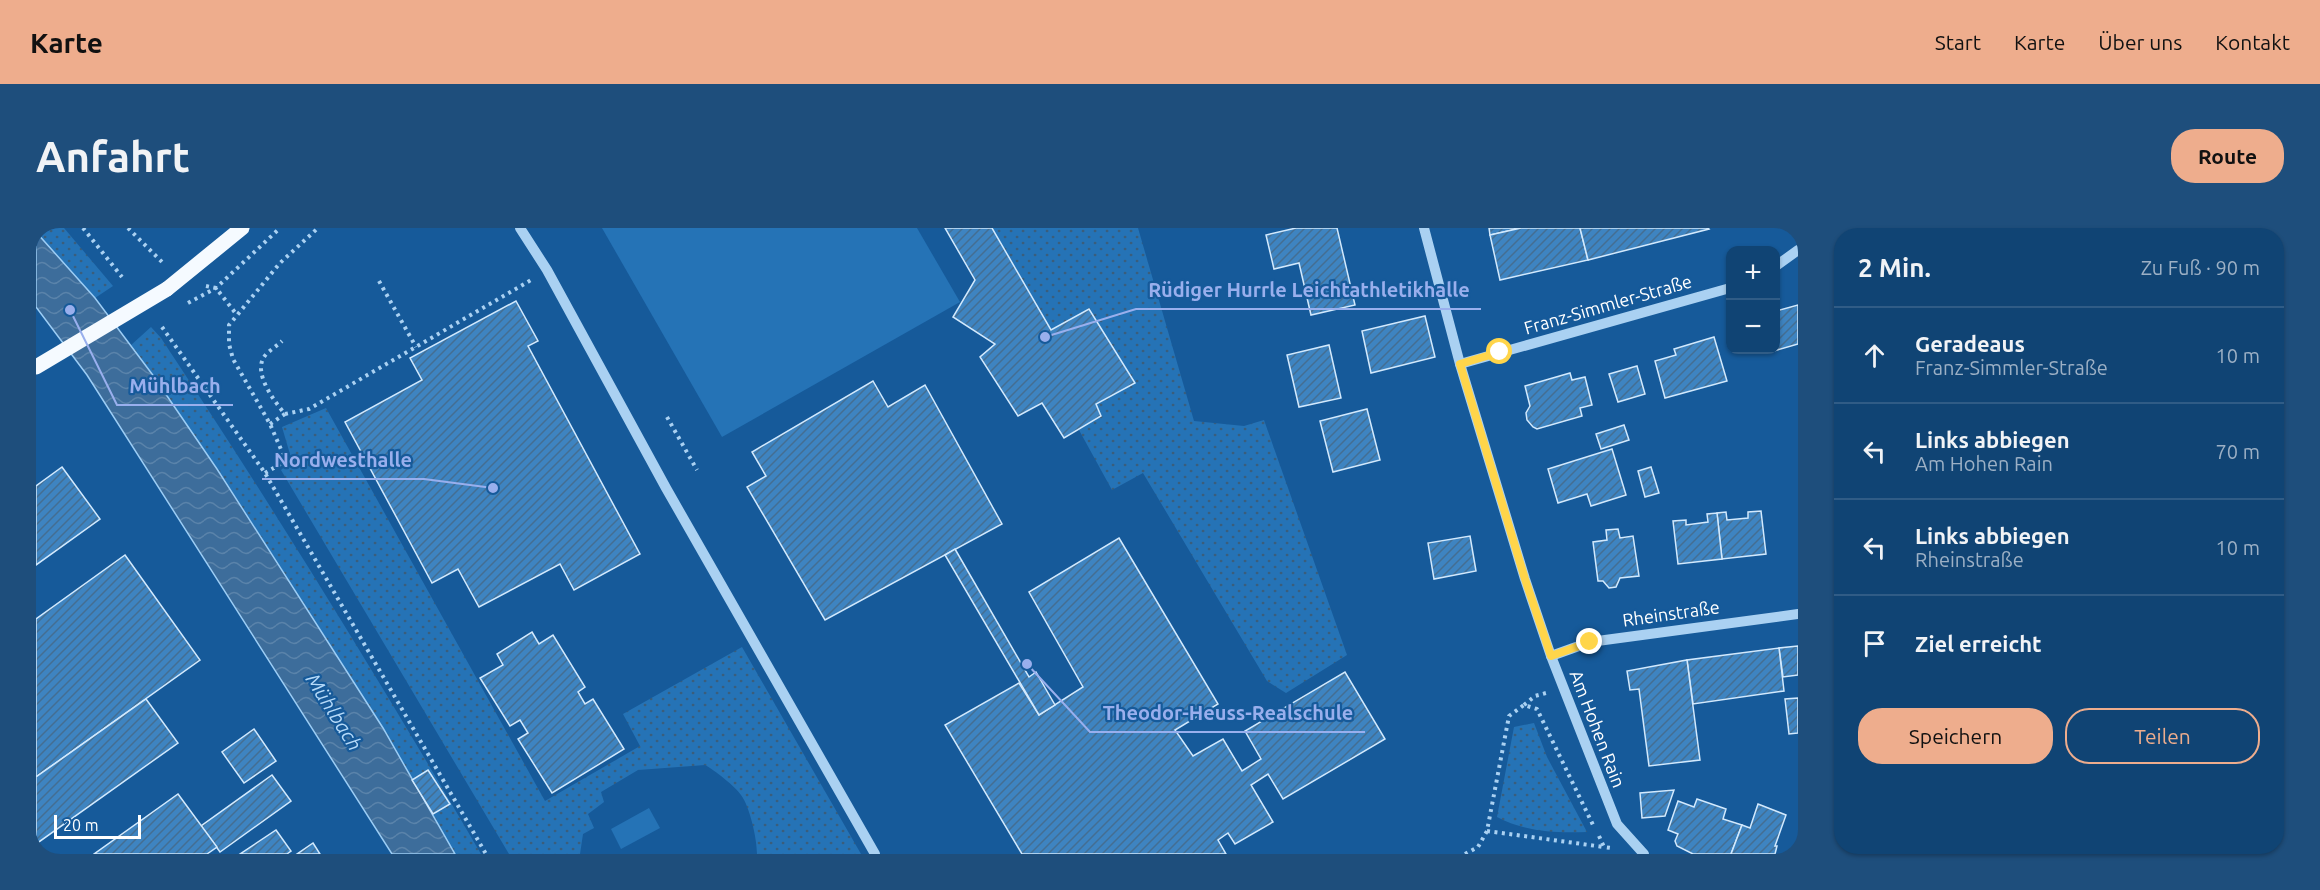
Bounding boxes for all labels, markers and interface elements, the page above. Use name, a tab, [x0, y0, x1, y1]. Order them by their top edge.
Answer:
text: Karte	[30, 27, 103, 58]
text: Start	[1935, 30, 1981, 54]
text: Karte	[2014, 30, 2065, 54]
text: Über uns	[2098, 30, 2182, 54]
text: Kontakt	[2215, 30, 2290, 54]
button: Route	[2171, 129, 2284, 183]
text: Anfahrt	[36, 133, 190, 180]
map controls	[1726, 246, 1780, 354]
button: +	[1726, 246, 1780, 300]
text: 2 Min.	[1858, 253, 1931, 282]
text: Zu Fuß · 90 m	[2141, 256, 2260, 279]
callout: Rüdiger Hurrle Leichtathletikhalle	[1136, 271, 1481, 309]
street label: Franz-Simmler-Straße	[1522, 271, 1694, 338]
text: Rüdiger Hurrle Leichtathletikhalle	[1148, 278, 1470, 301]
button: −	[1726, 300, 1780, 354]
text: Geradeaus	[1915, 331, 2025, 356]
route start	[1486, 338, 1512, 364]
icon: ahead	[1858, 339, 1891, 372]
text: 10 m	[2216, 344, 2260, 367]
text: Franz-Simmler-Straße	[1915, 356, 2108, 379]
callout: Mühlbach	[117, 367, 233, 405]
text: Mühlbach	[129, 374, 221, 397]
text: Links abbiegen	[1915, 427, 2070, 452]
icon: left	[1858, 435, 1891, 468]
text: 70 m	[2216, 440, 2260, 463]
callout: Nordwesthalle	[262, 441, 424, 479]
text: Nordwesthalle	[274, 448, 412, 471]
text: Am Hohen Rain	[1915, 452, 2053, 475]
text: Links abbiegen	[1915, 523, 2070, 548]
icon: left	[1858, 531, 1891, 564]
text: 10 m	[2216, 536, 2260, 559]
text: Rheinstraße	[1915, 548, 2024, 571]
street label: Rheinstraße	[1621, 596, 1721, 630]
icon: arrive	[1858, 627, 1891, 660]
route end	[1576, 628, 1602, 654]
text: Ziel erreicht	[1915, 631, 2042, 656]
street label: Am Hohen Rain	[1566, 667, 1630, 790]
water label: Mühlbach	[302, 669, 367, 755]
callout: Theodor-Heuss-Realschule	[1090, 694, 1365, 732]
text: Theodor-Heuss-Realschule	[1103, 701, 1353, 724]
button: Speichern	[1858, 708, 2053, 764]
button: Teilen	[2065, 708, 2260, 764]
scale bar	[54, 812, 141, 840]
text: 20 m	[63, 816, 99, 834]

